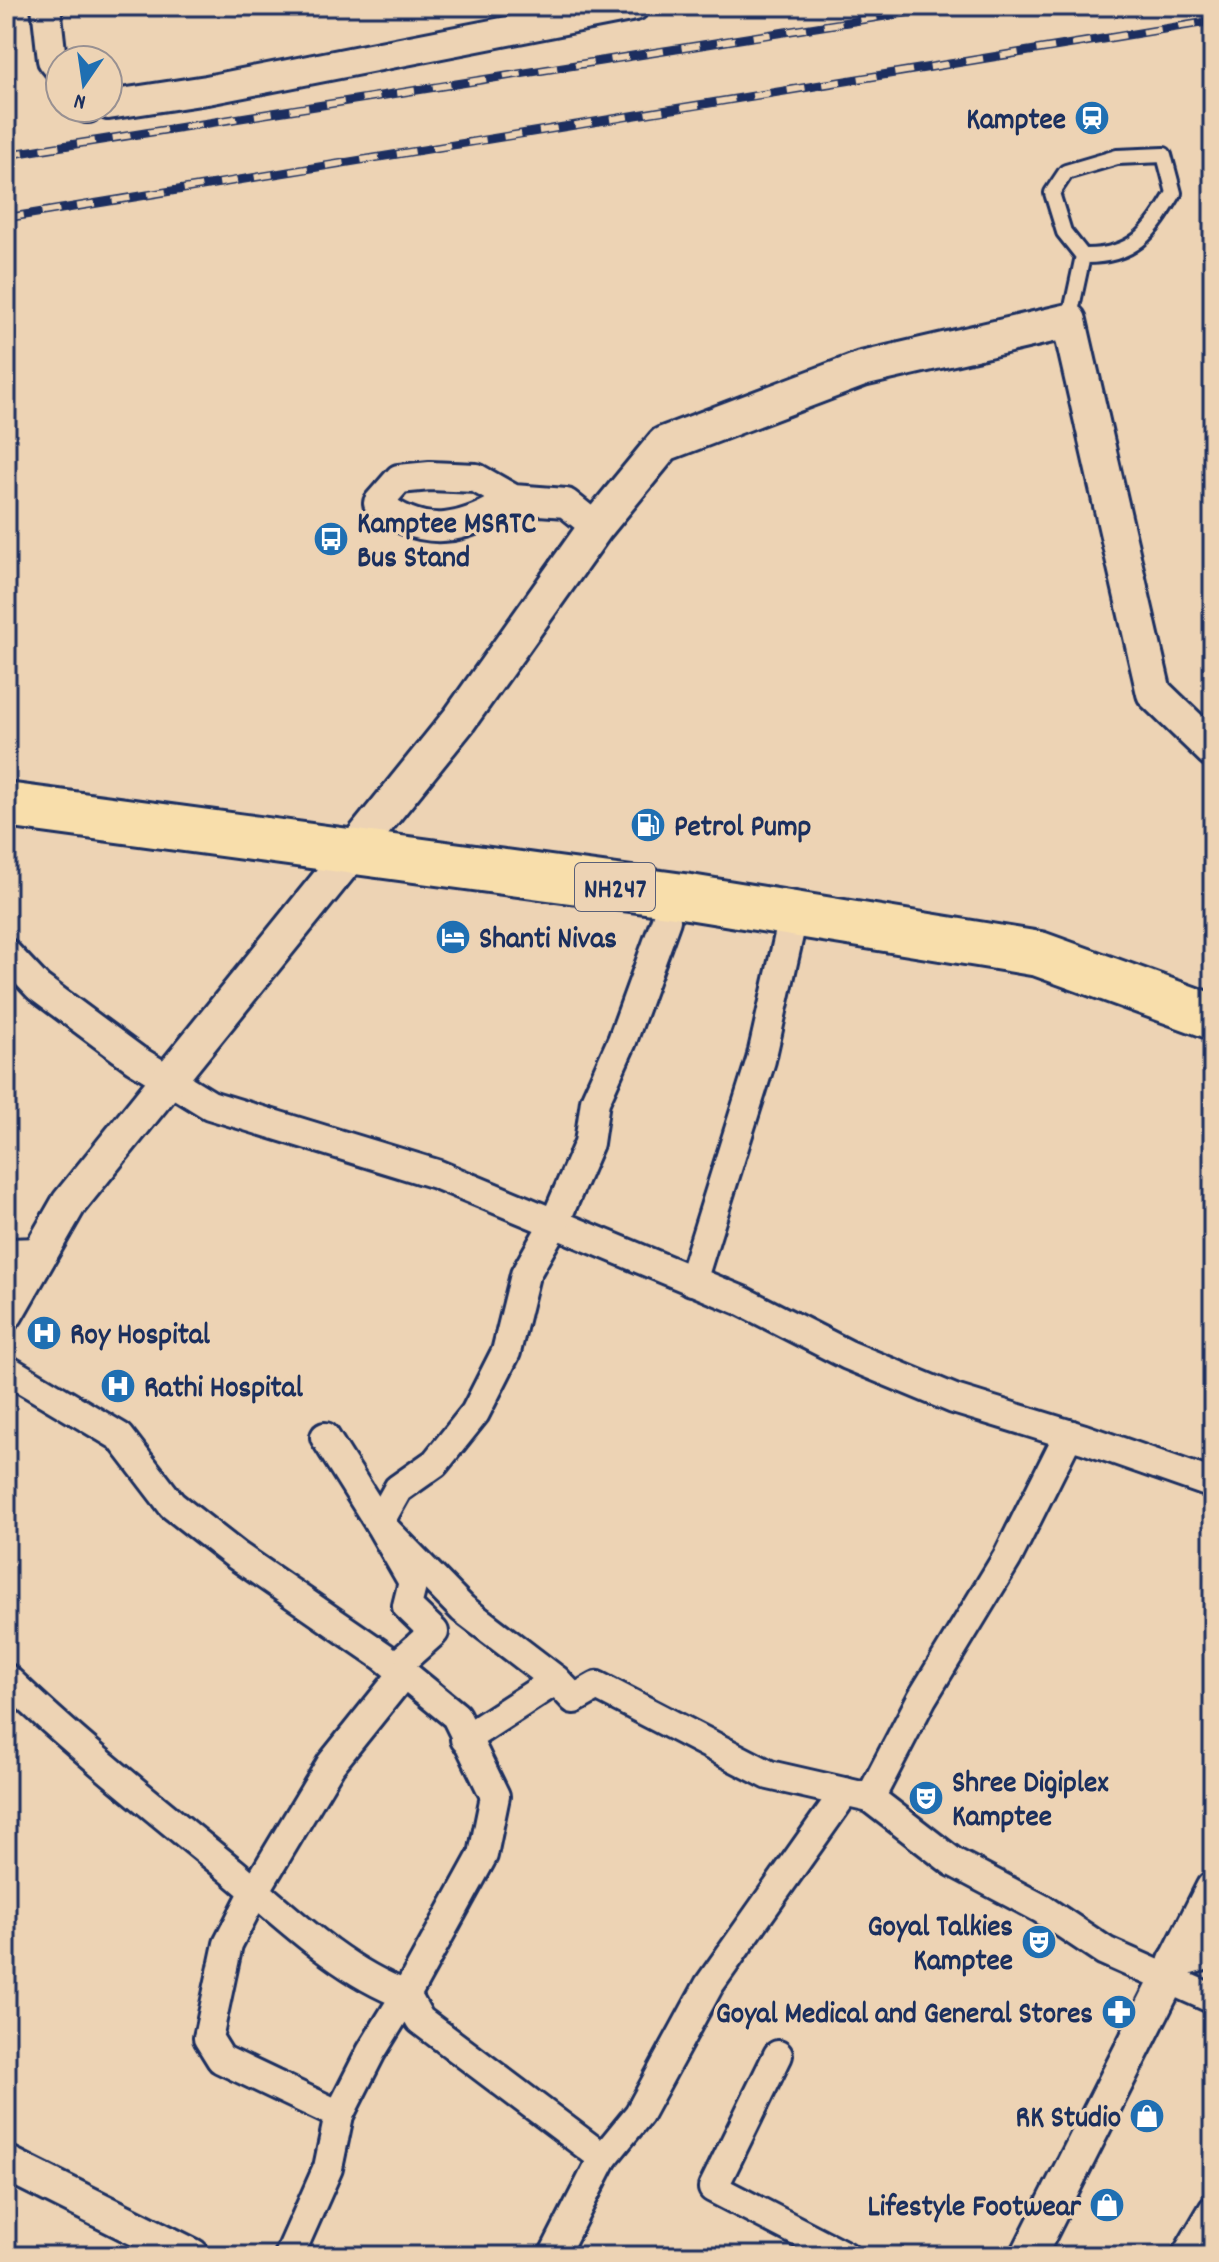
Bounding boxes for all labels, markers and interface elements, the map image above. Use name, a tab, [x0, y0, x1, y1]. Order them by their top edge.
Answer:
north arrow	[44, 44, 124, 124]
text: N	[71, 84, 89, 116]
station icon: Kamptee	[1073, 99, 1111, 137]
place label: Kamptee	[966, 101, 1066, 144]
place label: Kamptee MSRTC Bus Stand	[357, 505, 536, 582]
bus stop icon: Kamptee MSRTC Bus Stand	[312, 520, 350, 558]
fuel station icon: Petrol Pump	[629, 806, 667, 844]
place label: Petrol Pump	[674, 808, 812, 851]
road number: NH247	[575, 863, 655, 911]
hotel icon: Shanti Nivas	[434, 918, 472, 956]
place label: Shanti Nivas	[479, 920, 617, 963]
hospital icon: Roy Hospital	[25, 1314, 63, 1352]
place label: Roy Hospital	[70, 1316, 211, 1359]
hospital icon: Rathi Hospital	[99, 1367, 137, 1405]
place label: Rathi Hospital	[144, 1369, 304, 1412]
place label: Shree Digiplex Kamptee	[952, 1764, 1109, 1841]
theatre icon: Shree Digiplex Kamptee	[907, 1779, 945, 1817]
place label: Goyal Talkies Kamptee	[867, 1908, 1013, 1985]
theatre icon: Goyal Talkies Kamptee	[1020, 1923, 1058, 1961]
pharmacy icon: Goyal Medical and General Stores	[1100, 1993, 1138, 2031]
place label: Goyal Medical and General Stores	[716, 1995, 1093, 2038]
shop icon: RK Studio	[1128, 2097, 1166, 2135]
place label: RK Studio	[1016, 2099, 1121, 2142]
shop icon: Lifestyle Footwear	[1088, 2186, 1126, 2224]
place label: Lifestyle Footwear	[868, 2188, 1082, 2231]

